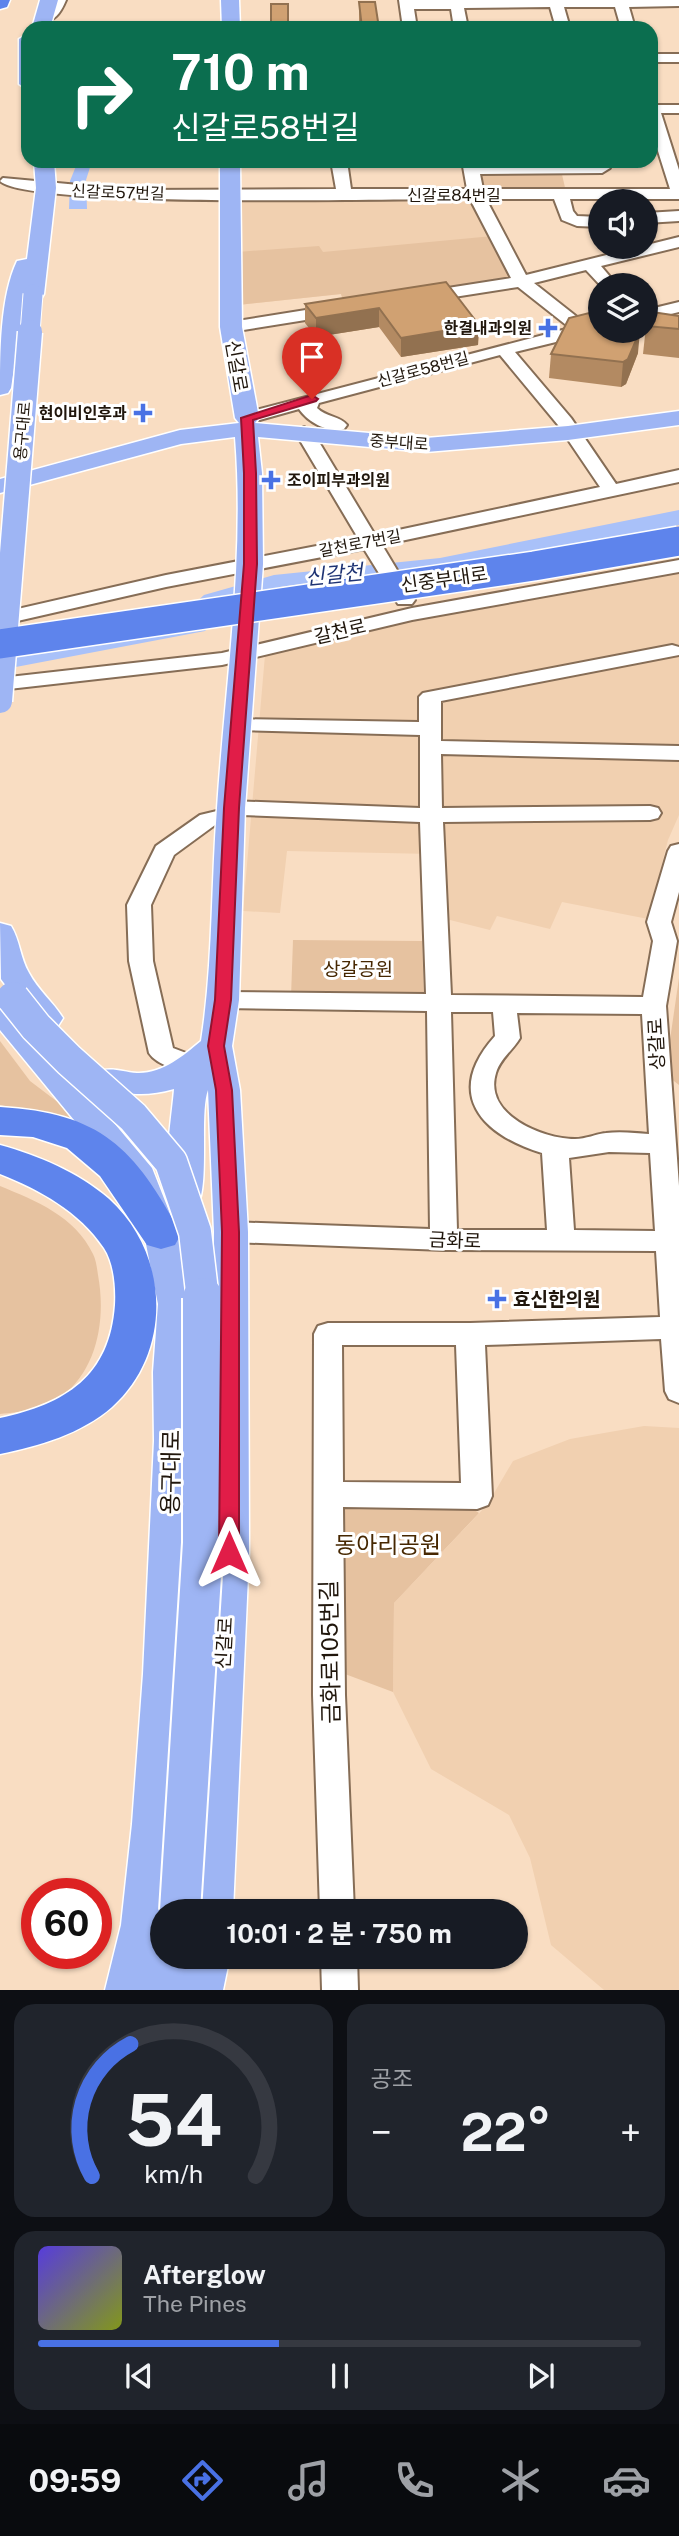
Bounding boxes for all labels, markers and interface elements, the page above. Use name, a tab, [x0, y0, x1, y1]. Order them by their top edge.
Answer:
text: 710 m	[171, 43, 310, 101]
icon: right	[56, 49, 147, 140]
text: 신갈로58번길	[171, 109, 359, 146]
street label: 신갈로57번길	[71, 181, 165, 204]
street label: 신갈로84번길	[407, 186, 501, 205]
map controls	[588, 189, 658, 343]
button: sound	[588, 189, 658, 259]
button: layers	[588, 273, 658, 343]
marker: 한결내과의원	[538, 318, 558, 338]
place label: 한결내과의원	[444, 319, 532, 338]
pin	[282, 327, 342, 399]
street label: 신갈로	[222, 338, 252, 394]
icon: arrive	[293, 338, 331, 376]
street label: 신갈로58번길	[375, 348, 471, 391]
street label: 용구대로	[10, 401, 35, 461]
marker: 현이비인후과	[133, 403, 153, 423]
place label: 현이비인후과	[39, 404, 127, 423]
street label: 중부대로	[369, 431, 429, 454]
marker: 조이피부과의원	[261, 470, 281, 490]
place label: 조이피부과의원	[287, 471, 390, 490]
street label: 갈천로7번길	[317, 526, 403, 561]
water label: 신갈천	[304, 559, 367, 590]
street label: 신중부대로	[399, 562, 489, 596]
street label: 갈천로	[312, 614, 368, 648]
park label: 상갈공원	[323, 958, 393, 980]
street label: 상갈로	[644, 1017, 668, 1071]
street label: 금화로	[428, 1228, 482, 1252]
place label: 효신한의원	[513, 1288, 600, 1310]
marker: 효신한의원	[487, 1289, 507, 1309]
street label: 용구대로	[156, 1429, 185, 1515]
position arrow	[192, 1516, 266, 1590]
park label: 동아리공원	[335, 1531, 441, 1558]
street label: 금화로105번길	[315, 1580, 344, 1724]
street label: 신갈로	[212, 1616, 236, 1670]
speed limit sign: 60	[21, 1878, 112, 1969]
text: 10:01 · 2 분 · 750 m	[226, 1918, 452, 1949]
text: 공조	[371, 2065, 413, 2092]
text: 54	[125, 2078, 222, 2163]
text: 22°	[460, 2102, 551, 2163]
text: −	[371, 2110, 392, 2155]
text: +	[620, 2110, 641, 2155]
text: km/h	[144, 2159, 203, 2189]
text: Afterglow	[143, 2259, 266, 2290]
text: The Pines	[143, 2290, 247, 2317]
icon: previous	[120, 2357, 158, 2395]
icon: pause	[321, 2357, 359, 2395]
icon: next	[522, 2357, 560, 2395]
icon: directions	[178, 2456, 227, 2505]
icon: music	[284, 2456, 333, 2505]
icon: phone	[390, 2456, 439, 2505]
icon: climate	[496, 2456, 545, 2505]
icon: car	[602, 2456, 651, 2505]
text: 09:59	[28, 2462, 121, 2499]

